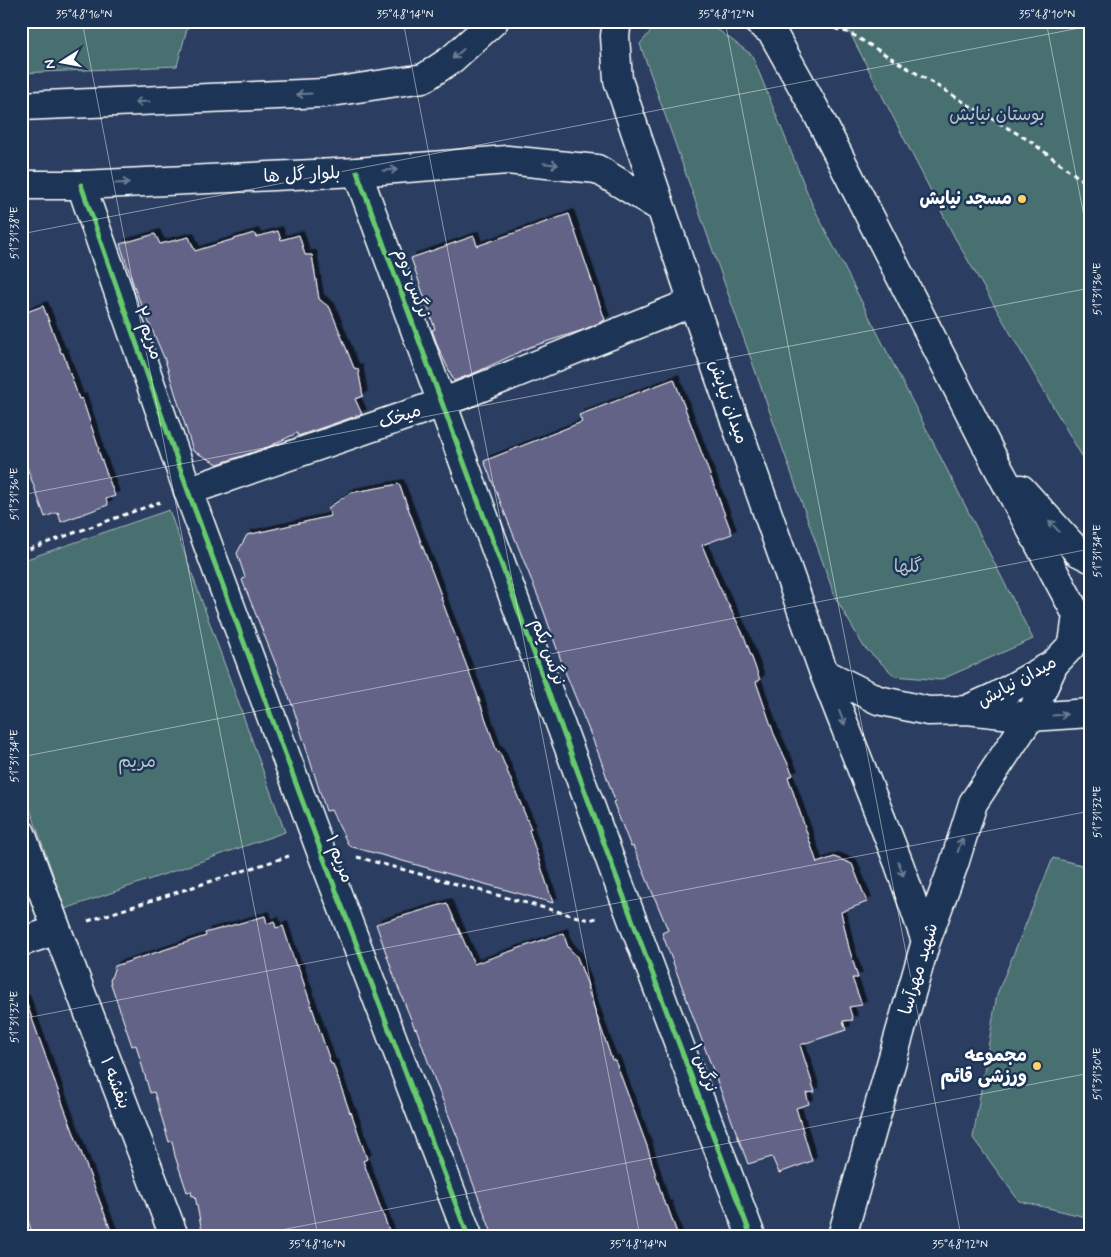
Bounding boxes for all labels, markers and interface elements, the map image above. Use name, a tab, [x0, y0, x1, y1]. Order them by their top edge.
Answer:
text: 35°48'16"N	[56, 7, 112, 23]
text: 35°48'14"N	[377, 7, 434, 23]
text: 35°48'12"N	[698, 7, 754, 23]
text: 35°48'10"N	[1019, 7, 1075, 23]
north arrow	[38, 38, 88, 88]
one-way arrow	[451, 48, 464, 60]
text: N	[40, 58, 60, 71]
one-way arrow	[296, 89, 312, 98]
one-way arrow	[134, 97, 150, 106]
park label: بوستان نیایش	[949, 103, 1045, 127]
one-way arrow	[543, 159, 559, 169]
street label: بلوار گل ها	[263, 161, 341, 189]
one-way arrow	[381, 165, 397, 174]
one-way arrow	[114, 178, 130, 187]
place label: مسجد نیایش	[920, 187, 1012, 211]
marker: مسجد نیایش	[1016, 193, 1028, 205]
text: 51°31'38"E	[7, 207, 23, 259]
street label: نرگس دوم	[387, 245, 436, 322]
text: 51°31'36"E	[1090, 263, 1106, 315]
street label: مریم ۲	[127, 303, 168, 363]
street label: میدان نیایش	[702, 357, 754, 447]
street label: میخک	[375, 399, 425, 435]
text: 51°31'36"E	[7, 468, 23, 520]
one-way arrow	[1048, 519, 1060, 532]
text: 51°31'34"E	[1090, 524, 1106, 578]
park label: گلها	[894, 555, 923, 579]
street label: نرگس یکم	[524, 615, 571, 689]
street label: میدان نیایش	[973, 650, 1061, 714]
one-way arrow	[838, 710, 847, 725]
one-way arrow	[1052, 710, 1068, 719]
text: 51°31'34"E	[7, 729, 23, 783]
park label: مریم	[118, 750, 156, 775]
text: 51°31'32"E	[1090, 786, 1106, 838]
street label: مریم ۱	[318, 832, 359, 887]
one-way arrow	[956, 838, 965, 854]
one-way arrow	[897, 861, 906, 877]
street label: شهید مهرآسا	[894, 920, 944, 1018]
text: 51°31'32"E	[7, 991, 23, 1043]
street label: نرگس ۱	[683, 1040, 723, 1096]
place label: مجموعه ورزشی قائم	[940, 1044, 1027, 1090]
text: 51°31'30"E	[1090, 1047, 1106, 1101]
street label: بنفشه ۱	[94, 1053, 136, 1113]
marker: مجموعه ورزشی قائم	[1031, 1060, 1043, 1072]
text: 35°48'16"N	[289, 1237, 345, 1253]
text: 35°48'14"N	[610, 1237, 667, 1253]
text: 35°48'12"N	[932, 1237, 988, 1253]

